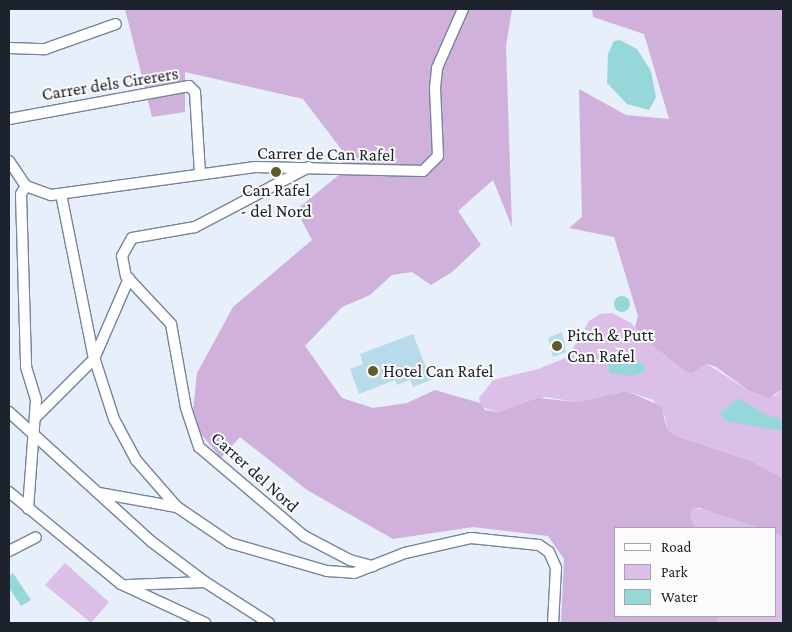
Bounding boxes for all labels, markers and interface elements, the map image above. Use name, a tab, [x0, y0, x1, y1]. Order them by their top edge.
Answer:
street label: Carrer dels Cirerers	[40, 63, 180, 105]
street label: Carrer de Can Rafel	[257, 142, 395, 166]
marker: Can Rafel - del Nord	[270, 166, 282, 178]
place label: Can Rafel - del Nord	[240, 180, 312, 222]
place label: Pitch & Putt Can Rafel	[567, 325, 653, 368]
marker: Pitch & Putt Can Rafel	[551, 340, 563, 352]
place label: Hotel Can Rafel	[383, 360, 494, 382]
marker: Hotel Can Rafel	[367, 365, 379, 377]
street label: Carrer del Nord	[207, 427, 303, 517]
legend	[614, 527, 777, 617]
text: Road	[661, 539, 691, 555]
text: Park	[661, 564, 688, 580]
text: Water	[661, 589, 698, 605]

